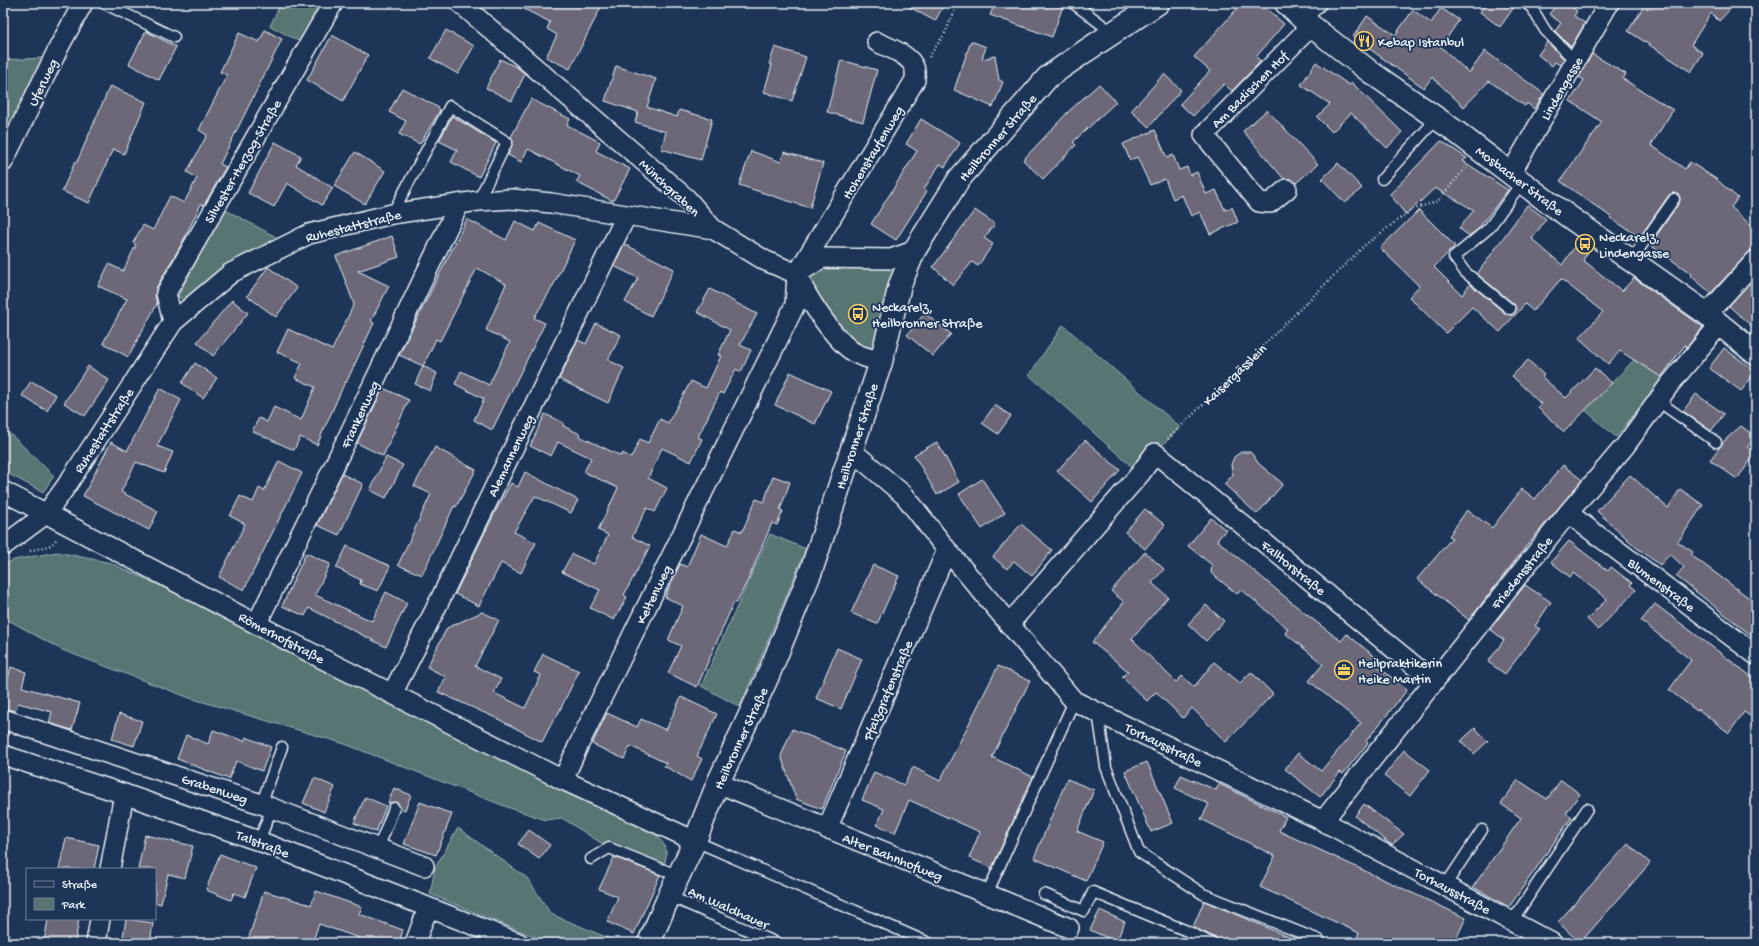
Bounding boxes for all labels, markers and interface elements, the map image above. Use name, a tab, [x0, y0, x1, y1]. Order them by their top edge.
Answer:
restaurant icon: Kebap Istanbul	[1353, 30, 1375, 52]
place label: Kebap Istanbul	[1378, 35, 1464, 52]
street label: Am Badischen Hof	[1209, 48, 1294, 133]
street label: Lindengasse	[1538, 54, 1588, 124]
street label: Uferweg	[26, 57, 63, 110]
street label: Heilbronner Straße	[956, 91, 1042, 186]
street label: Silvester-Herzog-Straße	[202, 97, 287, 227]
street label: Hohenstaufenweg	[840, 103, 909, 203]
street label: Mosbacher Straße	[1471, 143, 1566, 221]
street label: Münchgraben	[634, 156, 703, 222]
street label: Ruhestattstraße	[304, 207, 404, 248]
place label: Neckarelz, Lindengasse	[1599, 230, 1670, 263]
bus stop icon: Neckarelz, Lindengasse	[1574, 233, 1596, 255]
place label: Neckarelz, Heilbronner Straße	[872, 300, 983, 333]
bus stop icon: Neckarelz, Heilbronner Straße	[847, 303, 869, 325]
street label: Kaisergässlein	[1200, 341, 1271, 410]
street label: Frankenweg	[338, 378, 384, 453]
street label: Heilbronner Straße	[833, 381, 884, 492]
street label: Ruhestattstraße	[71, 385, 139, 477]
street label: Alemannenweg	[485, 412, 540, 500]
street label: Friedensstraße	[1488, 533, 1558, 614]
street label: Falltorstraße	[1256, 537, 1329, 601]
street label: Blumenstraße	[1623, 555, 1698, 617]
street label: Keltenweg	[634, 563, 677, 627]
street label: Römerhofstraße	[235, 609, 327, 669]
street label: Pfalzgrafenstraße	[860, 638, 918, 745]
place label: Heilpraktikerin Heike Martin	[1358, 656, 1442, 689]
office icon: Heilpraktikerin Heike Martin	[1333, 659, 1355, 681]
street label: Heilbronner Straße	[711, 685, 774, 793]
street label: Torhausstraße	[1121, 720, 1205, 773]
street label: Grabenweg	[179, 772, 250, 809]
street label: Talstraße	[232, 827, 292, 864]
street label: Alter Bahnhofweg	[839, 830, 945, 886]
street label: Torhausstraße	[1410, 865, 1494, 920]
legend	[26, 868, 156, 920]
text: Straße	[62, 879, 98, 893]
street label: Am Waldhauer	[685, 884, 772, 935]
text: Park	[61, 899, 87, 913]

